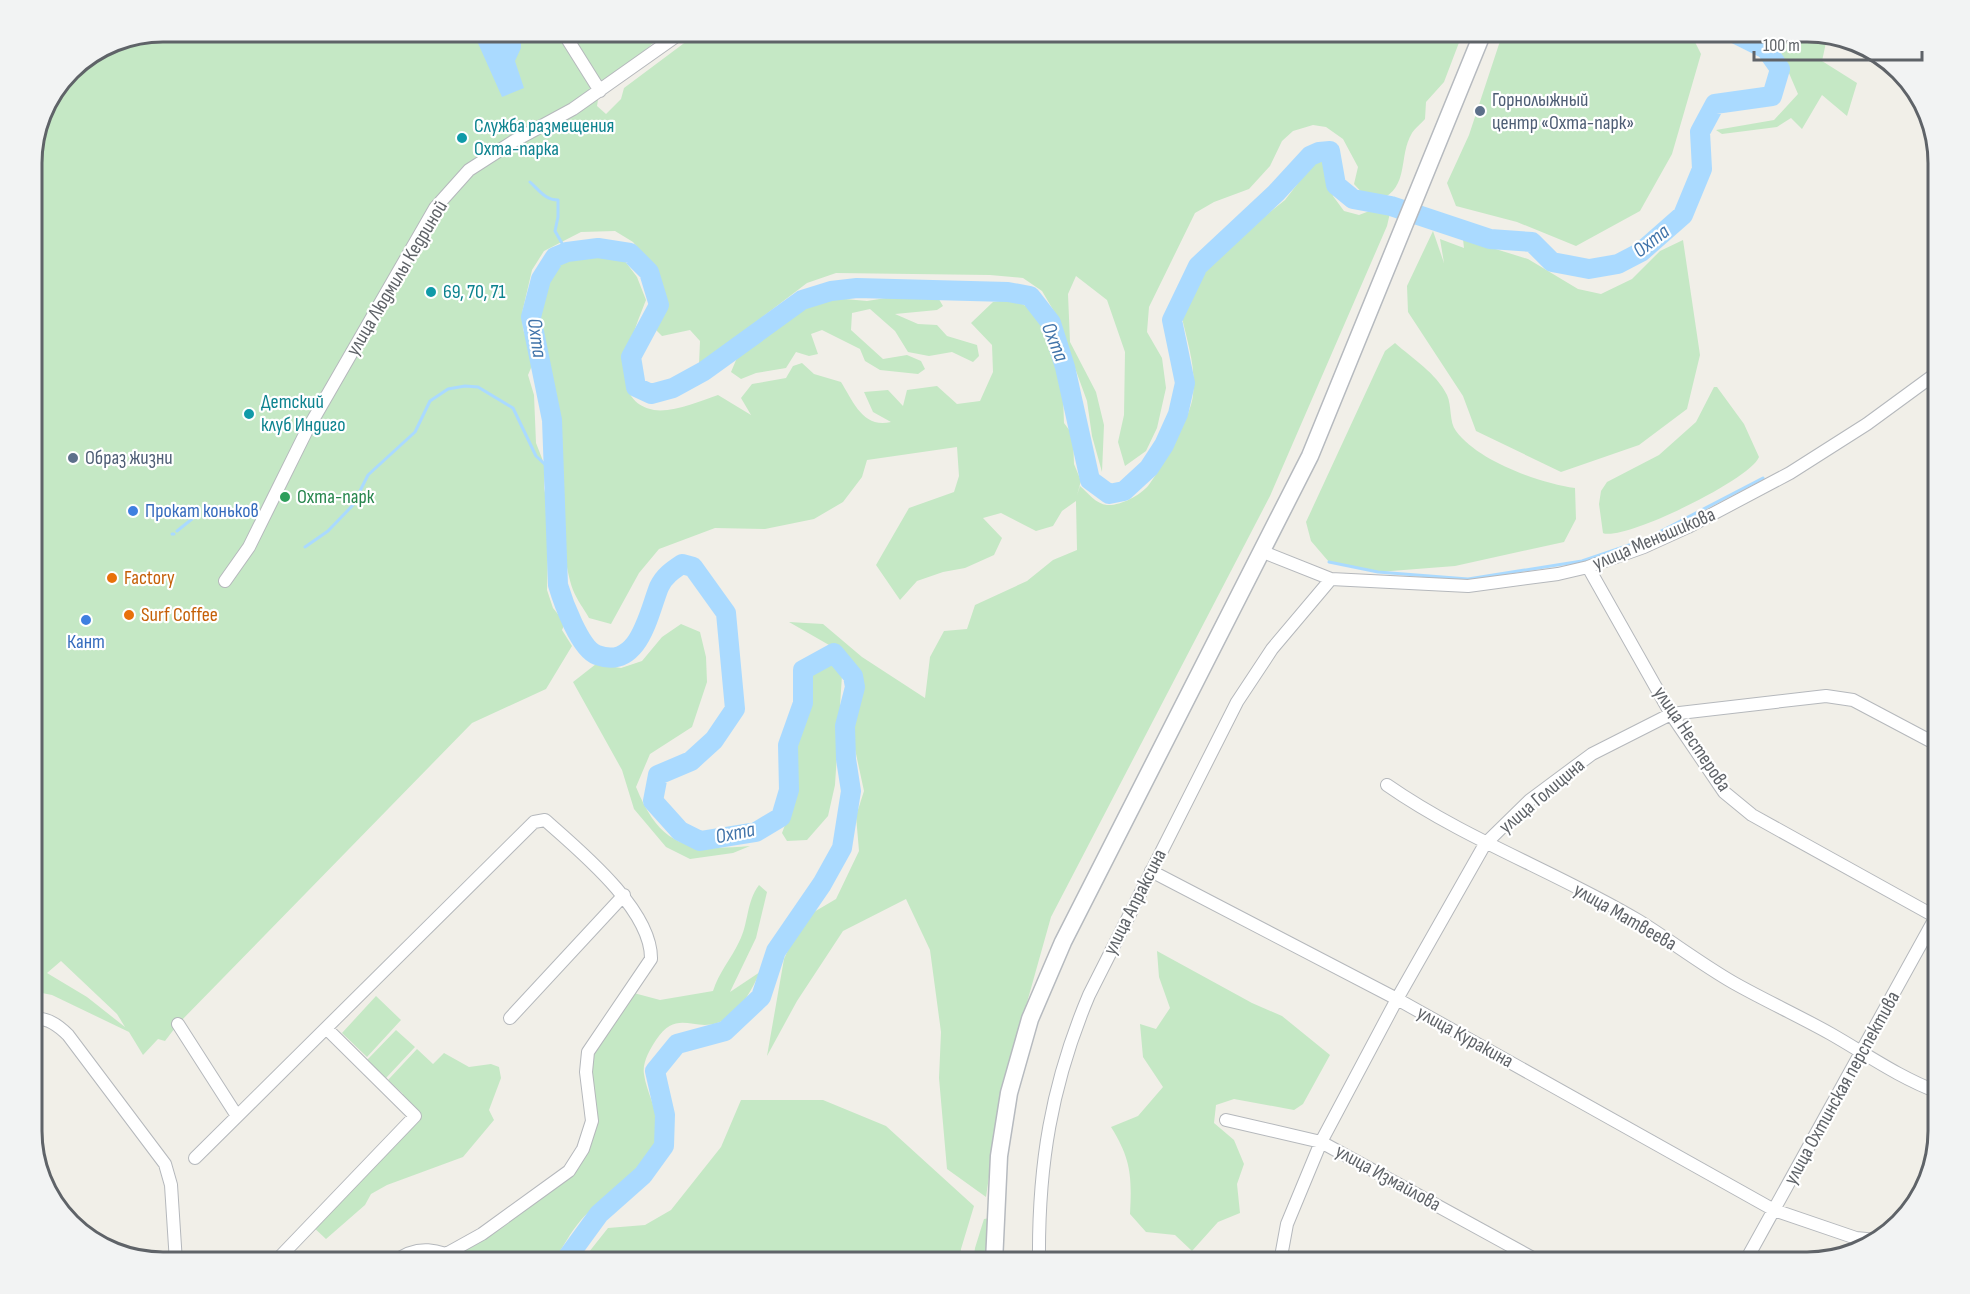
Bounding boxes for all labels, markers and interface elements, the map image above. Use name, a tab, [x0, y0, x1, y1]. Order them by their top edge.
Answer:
scale bar	[1754, 24, 1922, 62]
text: 100 m	[1763, 35, 1800, 56]
place label: Горнолыжный центр «Охта-парк»	[1492, 88, 1634, 135]
marker: Горнолыжный центр «Охта-парк»	[1473, 104, 1487, 118]
place label: Служба размещения Охта-парка	[474, 114, 614, 161]
marker: Служба размещения Охта-парка	[455, 131, 469, 145]
street label: улица Людмилы Кедриной	[341, 196, 453, 360]
water label: Охта	[1628, 219, 1675, 263]
place label: 69, 70, 71	[443, 280, 505, 304]
marker: 69, 70, 71	[424, 285, 438, 299]
water label: Охта	[522, 317, 552, 360]
water label: Охта	[1036, 319, 1074, 365]
place label: Детский клуб Индиго	[261, 390, 346, 437]
marker: Детский клуб Индиго	[242, 407, 256, 421]
place label: Образ жизни	[85, 446, 173, 470]
marker: Образ жизни	[66, 451, 80, 465]
place label: Охта-парк	[297, 485, 375, 509]
marker: Охта-парк	[278, 490, 292, 504]
place label: Прокат коньков	[145, 499, 259, 523]
street label: улица Меньшикова	[1589, 502, 1719, 576]
marker: Прокат коньков	[126, 504, 140, 518]
place label: Factory	[124, 566, 175, 590]
marker: Factory	[105, 571, 119, 585]
place label: Surf Coffee	[141, 603, 218, 627]
marker: Surf Coffee	[122, 608, 136, 622]
marker: Кант	[79, 613, 93, 627]
place label: Кант	[67, 630, 105, 654]
street label: улица Нестерова	[1648, 682, 1736, 796]
street label: улица Голицина	[1494, 753, 1590, 839]
water label: Охта	[713, 817, 757, 849]
street label: улица Апраксина	[1098, 845, 1172, 959]
street label: улица Матвеева	[1569, 878, 1681, 956]
street label: улица Охтинская перспектива	[1779, 987, 1905, 1189]
street label: улица Куракина	[1413, 1001, 1517, 1073]
street label: улица Измайлова	[1331, 1139, 1445, 1217]

